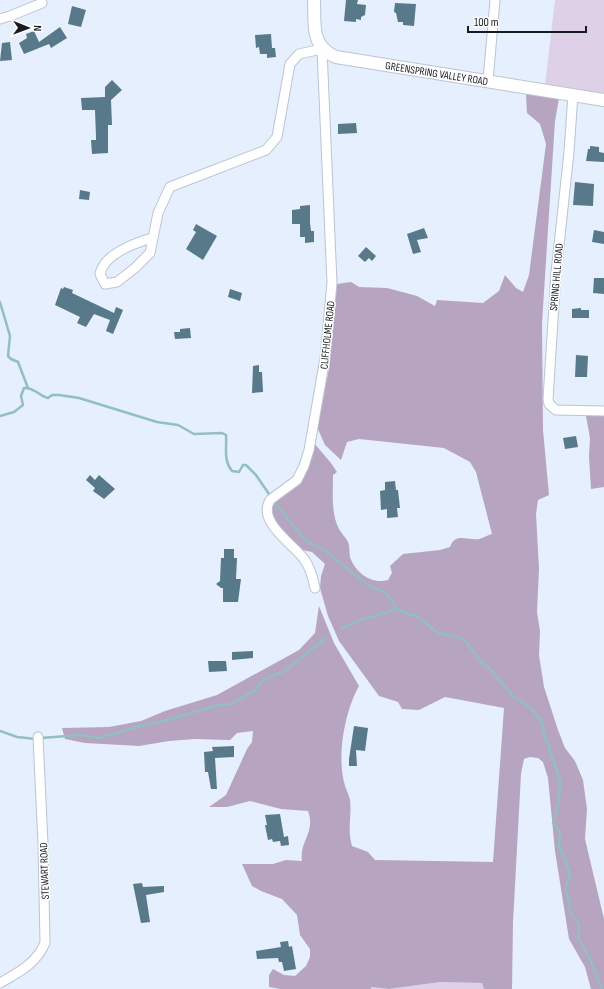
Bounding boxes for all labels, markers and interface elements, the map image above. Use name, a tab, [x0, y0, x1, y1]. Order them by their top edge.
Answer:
north arrow	[8, 8, 48, 48]
scale bar	[468, 8, 586, 34]
text: 100 m	[474, 15, 499, 30]
text: N	[31, 25, 44, 31]
street label: GREENSPRING VALLEY ROAD	[384, 59, 489, 88]
street label: SPRING HILL ROAD	[547, 243, 566, 311]
street label: CLIFFHOLME ROAD	[317, 300, 338, 370]
street label: STEWART ROAD	[37, 842, 52, 900]

